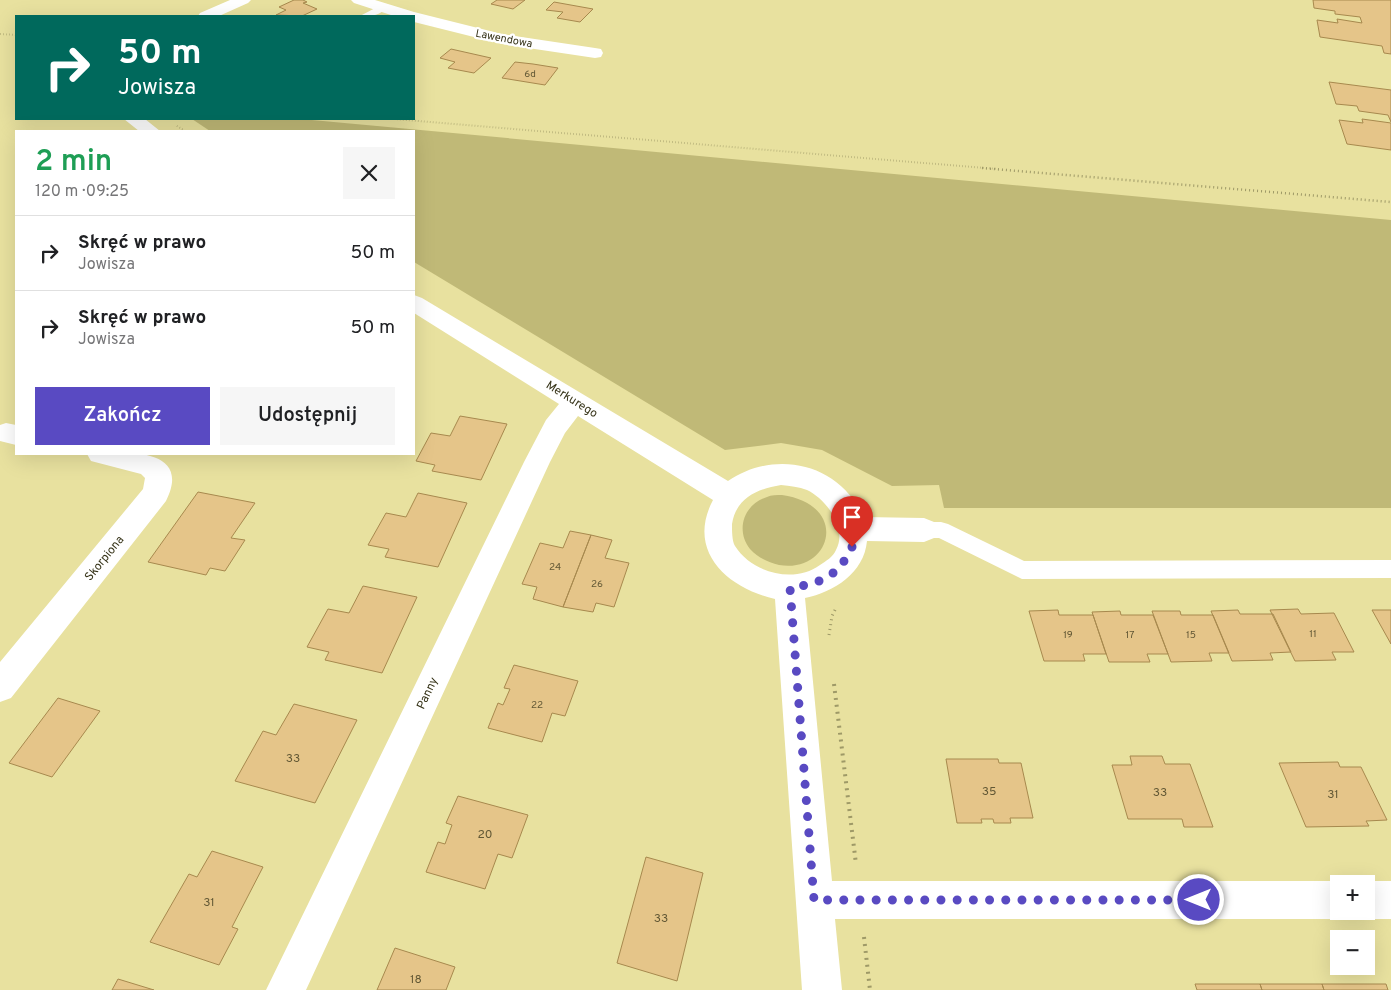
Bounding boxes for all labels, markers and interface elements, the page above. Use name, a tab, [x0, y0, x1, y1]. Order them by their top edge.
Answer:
street label: Lawendowa	[474, 27, 534, 51]
text: 50 m	[118, 32, 202, 76]
icon: right	[35, 35, 100, 100]
house number: 6d	[524, 68, 536, 81]
text: Jowisza	[118, 75, 196, 102]
text: 2 min	[35, 144, 112, 181]
button: close	[343, 147, 395, 199]
text: 120 m · 09:25	[35, 182, 129, 202]
text: Skręć w prawo	[78, 231, 206, 255]
icon: right	[35, 239, 63, 267]
text: 50 m	[350, 241, 395, 265]
text: Jowisza	[78, 255, 135, 275]
text: Skręć w prawo	[78, 306, 206, 330]
icon: right	[35, 314, 63, 342]
text: 50 m	[350, 316, 395, 340]
text: Jowisza	[78, 330, 135, 350]
street label: Merkurego	[542, 378, 601, 422]
button: Zakończ	[35, 387, 210, 445]
button: Udostępnij	[220, 387, 395, 445]
pin	[831, 496, 873, 547]
icon: arrive	[838, 503, 866, 531]
street label: Skorpiona	[82, 533, 128, 585]
house number: 24	[549, 561, 561, 574]
house number: 26	[591, 578, 603, 591]
house number: 11	[1309, 628, 1317, 641]
house number: 19	[1063, 629, 1073, 642]
house number: 17	[1126, 629, 1134, 642]
house number: 15	[1186, 629, 1196, 642]
street label: Panny	[414, 675, 442, 712]
house number: 22	[531, 699, 543, 712]
house number: 33	[286, 751, 300, 767]
house number: 35	[982, 784, 996, 800]
house number: 33	[1153, 785, 1167, 801]
house number: 31	[1327, 787, 1339, 803]
house number: 20	[477, 827, 493, 843]
position arrow	[1172, 873, 1224, 925]
map controls	[1330, 875, 1375, 975]
button: +	[1330, 875, 1375, 920]
house number: 31	[203, 895, 215, 911]
house number: 33	[654, 911, 668, 927]
button: −	[1330, 930, 1375, 975]
house number: 18	[410, 972, 422, 988]

